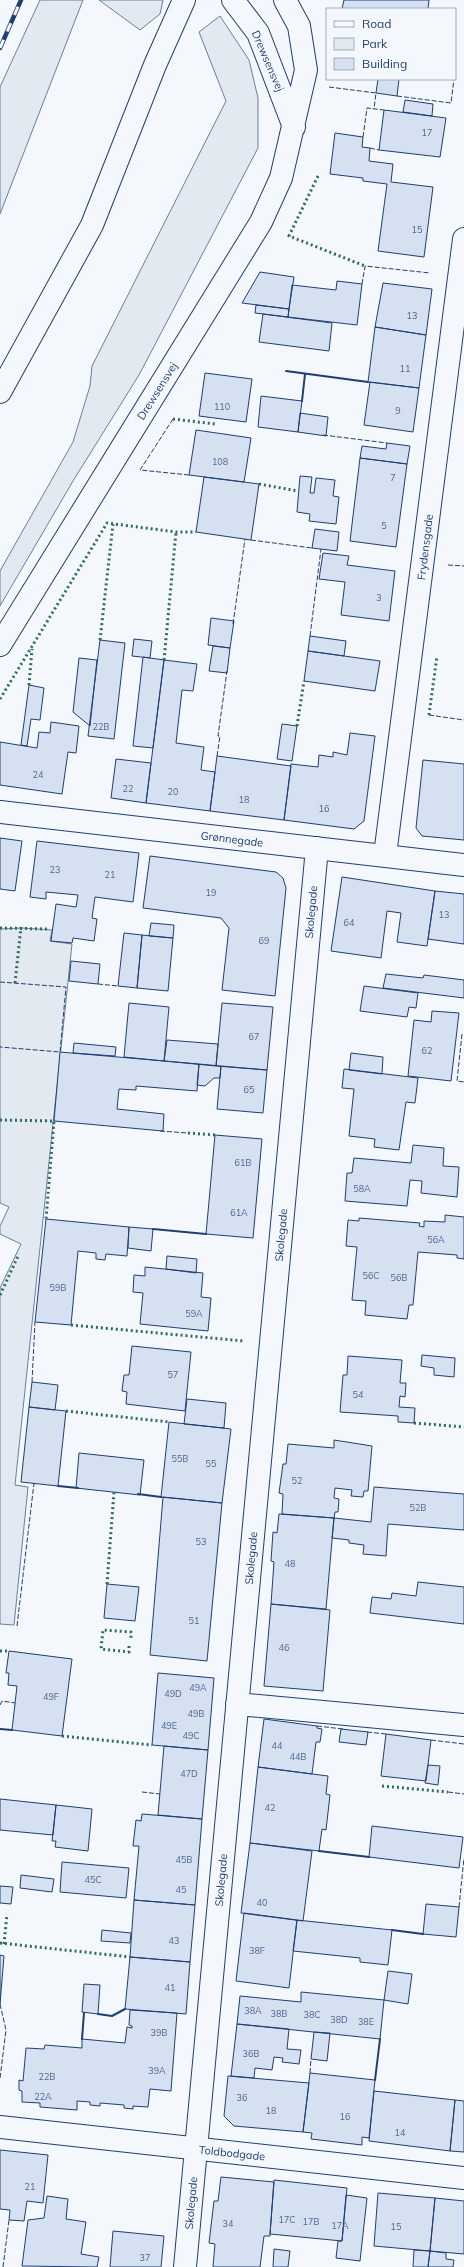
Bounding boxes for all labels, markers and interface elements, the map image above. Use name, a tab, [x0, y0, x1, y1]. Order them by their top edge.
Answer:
legend	[326, 8, 456, 80]
text: Road	[362, 16, 391, 31]
street label: Drewsensvej	[249, 28, 287, 94]
text: Park	[362, 36, 388, 51]
text: Building	[362, 56, 407, 71]
house number: 17	[422, 127, 432, 138]
house number: 15	[412, 224, 423, 235]
house number: 13	[407, 310, 417, 321]
street label: Drewsensvej	[134, 360, 180, 422]
house number: 11	[400, 363, 410, 374]
house number: 110	[214, 401, 230, 412]
house number: 9	[395, 405, 401, 416]
house number: 108	[212, 456, 228, 467]
house number: 7	[390, 472, 396, 483]
street label: Frydensgade	[414, 513, 436, 581]
house number: 5	[381, 520, 387, 531]
house number: 3	[376, 592, 382, 603]
house number: 22B	[93, 721, 109, 732]
house number: 24	[33, 769, 44, 780]
house number: 22	[123, 783, 133, 794]
house number: 20	[168, 786, 178, 797]
house number: 18	[239, 794, 249, 805]
house number: 16	[319, 803, 329, 814]
street label: Grønnegade	[200, 828, 264, 850]
house number: 23	[50, 864, 60, 875]
house number: 21	[105, 869, 115, 880]
street label: Skolegade	[302, 885, 320, 939]
house number: 19	[206, 887, 216, 898]
house number: 13	[439, 909, 449, 920]
house number: 64	[344, 917, 355, 928]
house number: 69	[259, 935, 269, 946]
house number: 67	[249, 1031, 259, 1042]
house number: 62	[422, 1045, 432, 1056]
house number: 65	[244, 1084, 255, 1095]
house number: 61B	[235, 1157, 251, 1168]
house number: 58A	[353, 1183, 371, 1194]
house number: 61A	[230, 1207, 248, 1218]
street label: Skolegade	[272, 1208, 290, 1262]
house number: 56A	[427, 1234, 445, 1245]
house number: 56C	[363, 1270, 379, 1281]
house number: 56B	[391, 1272, 407, 1283]
house number: 59B	[50, 1282, 66, 1293]
house number: 59A	[185, 1308, 203, 1319]
house number: 57	[168, 1369, 178, 1380]
house number: 54	[353, 1389, 364, 1400]
house number: 55B	[172, 1453, 188, 1464]
house number: 55	[206, 1458, 217, 1469]
house number: 52	[292, 1475, 302, 1486]
house number: 52B	[410, 1502, 426, 1513]
street label: Skolegade	[242, 1531, 260, 1585]
house number: 53	[196, 1536, 206, 1547]
house number: 48	[285, 1558, 295, 1569]
house number: 51	[189, 1615, 199, 1626]
house number: 46	[279, 1642, 289, 1653]
house number: 49A	[189, 1682, 207, 1693]
house number: 49D	[164, 1688, 182, 1699]
house number: 49F	[43, 1691, 59, 1702]
house number: 49B	[188, 1708, 204, 1719]
house number: 49E	[161, 1720, 177, 1731]
house number: 49C	[183, 1730, 199, 1741]
house number: 44	[272, 1740, 283, 1751]
house number: 44B	[290, 1751, 306, 1762]
house number: 47D	[180, 1768, 198, 1779]
house number: 42	[265, 1802, 275, 1813]
street label: Skolegade	[212, 1853, 230, 1907]
house number: 45B	[176, 1854, 192, 1865]
house number: 45C	[85, 1874, 101, 1885]
house number: 45	[176, 1884, 187, 1895]
house number: 40	[257, 1897, 267, 1908]
house number: 43	[169, 1935, 179, 1946]
house number: 38F	[249, 1945, 265, 1956]
house number: 41	[165, 1982, 175, 1993]
house number: 38A	[244, 2005, 262, 2016]
house number: 38B	[271, 2008, 287, 2019]
house number: 38C	[304, 2009, 320, 2020]
house number: 38D	[330, 2014, 348, 2025]
house number: 38E	[358, 2016, 374, 2027]
house number: 39B	[151, 2027, 167, 2038]
house number: 36B	[243, 2048, 259, 2059]
house number: 39A	[148, 2065, 166, 2076]
house number: 22B	[39, 2071, 55, 2082]
house number: 22A	[34, 2091, 52, 2102]
house number: 36	[237, 2092, 247, 2103]
house number: 18	[266, 2105, 276, 2116]
house number: 16	[340, 2111, 350, 2122]
house number: 14	[395, 2127, 406, 2138]
street label: Toldbodgade	[198, 2143, 266, 2163]
street label: Skolegade	[182, 2176, 200, 2230]
house number: 21	[25, 2181, 35, 2192]
house number: 17C	[279, 2214, 295, 2225]
house number: 17B	[303, 2216, 319, 2227]
house number: 34	[223, 2218, 234, 2229]
house number: 17A	[331, 2220, 349, 2231]
house number: 15	[391, 2221, 402, 2232]
house number: 37	[140, 2252, 150, 2263]

